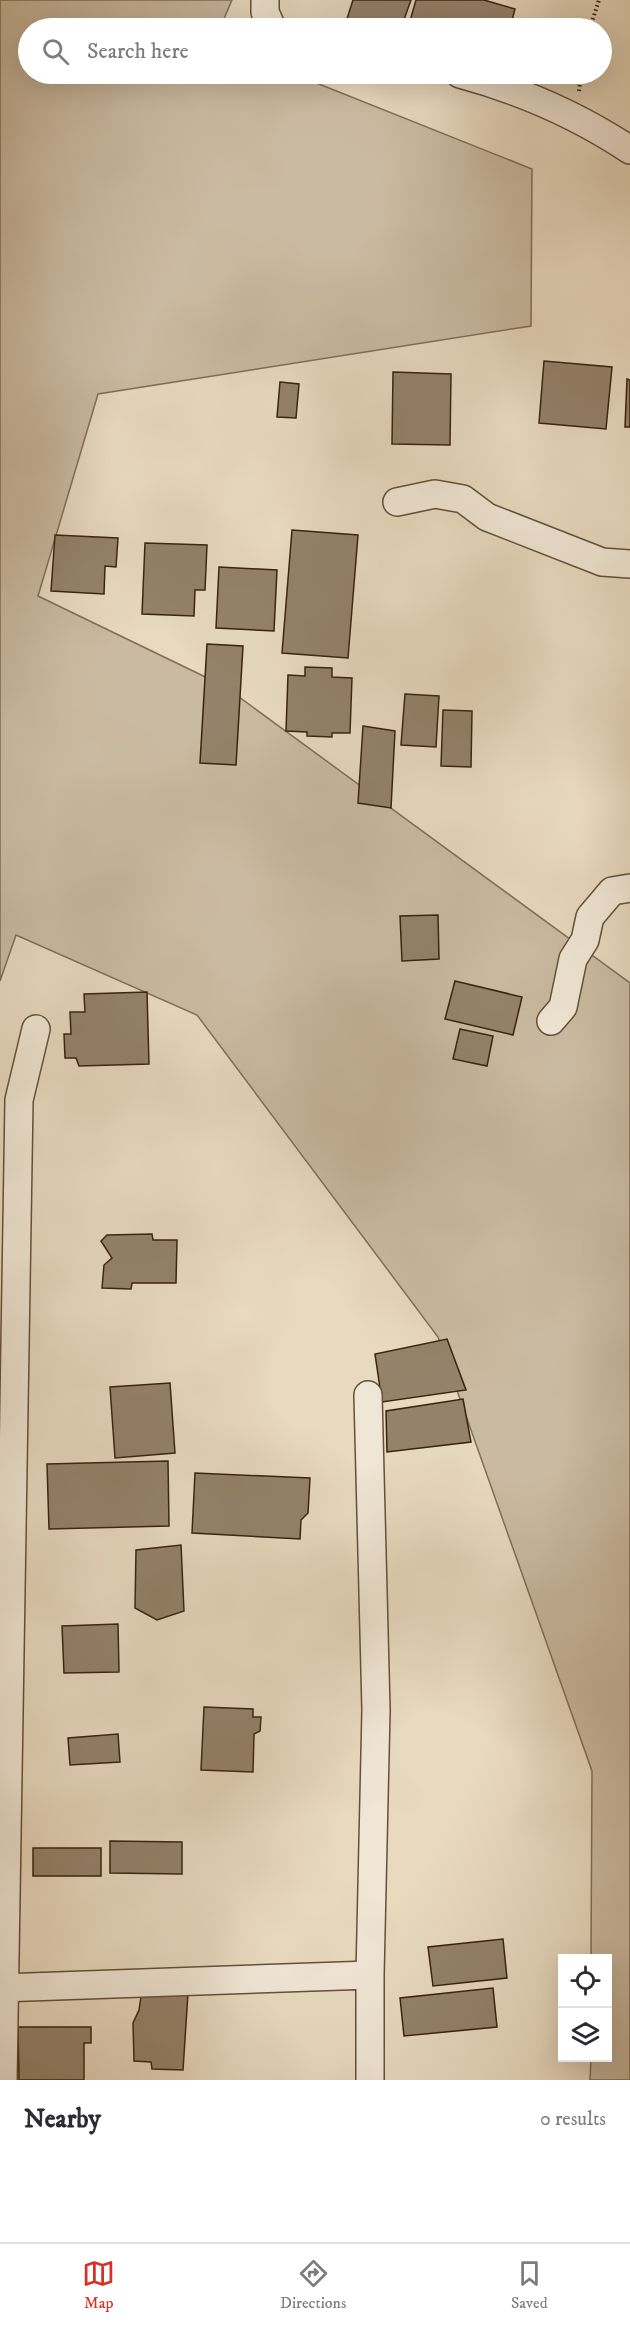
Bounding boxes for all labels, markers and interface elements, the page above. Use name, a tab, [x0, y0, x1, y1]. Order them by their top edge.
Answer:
search box	[18, 18, 612, 84]
icon: search	[39, 35, 72, 68]
text: Search here	[87, 38, 189, 65]
map controls	[558, 1954, 612, 2062]
button: locate	[558, 1954, 612, 2008]
button: layers	[558, 2008, 612, 2062]
text: Nearby	[24, 2103, 101, 2136]
text: 0 results	[540, 2107, 606, 2132]
tab: Map	[82, 2257, 115, 2313]
tab: Directions	[280, 2257, 346, 2313]
tab: Saved	[511, 2257, 548, 2313]

